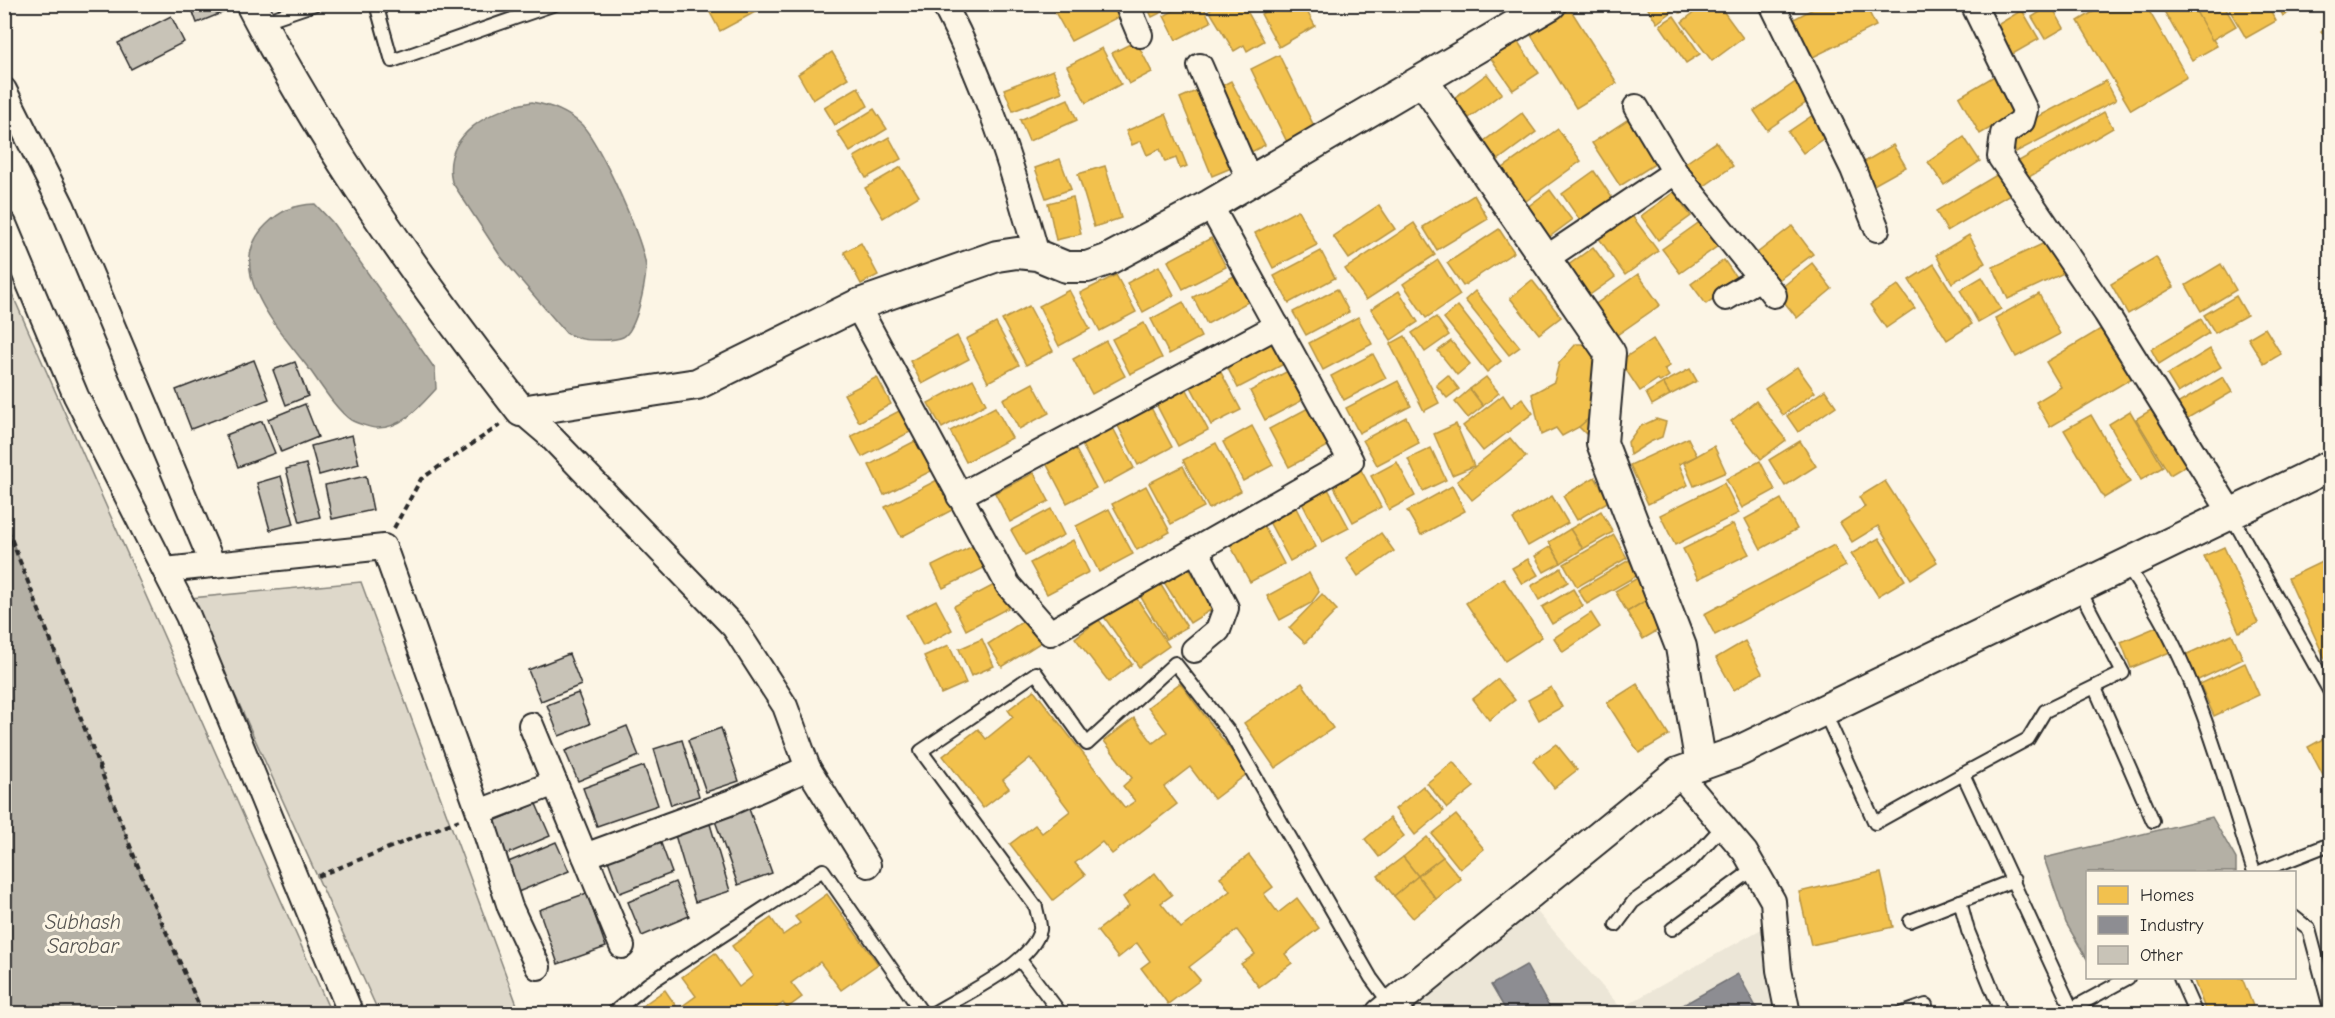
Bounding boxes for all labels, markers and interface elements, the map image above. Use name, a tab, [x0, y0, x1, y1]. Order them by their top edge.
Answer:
legend	[2086, 871, 2296, 979]
text: Homes	[2140, 885, 2194, 906]
water label: Subhash Sarobar	[45, 910, 121, 958]
text: Industry	[2140, 915, 2205, 936]
text: Other	[2140, 945, 2183, 966]

